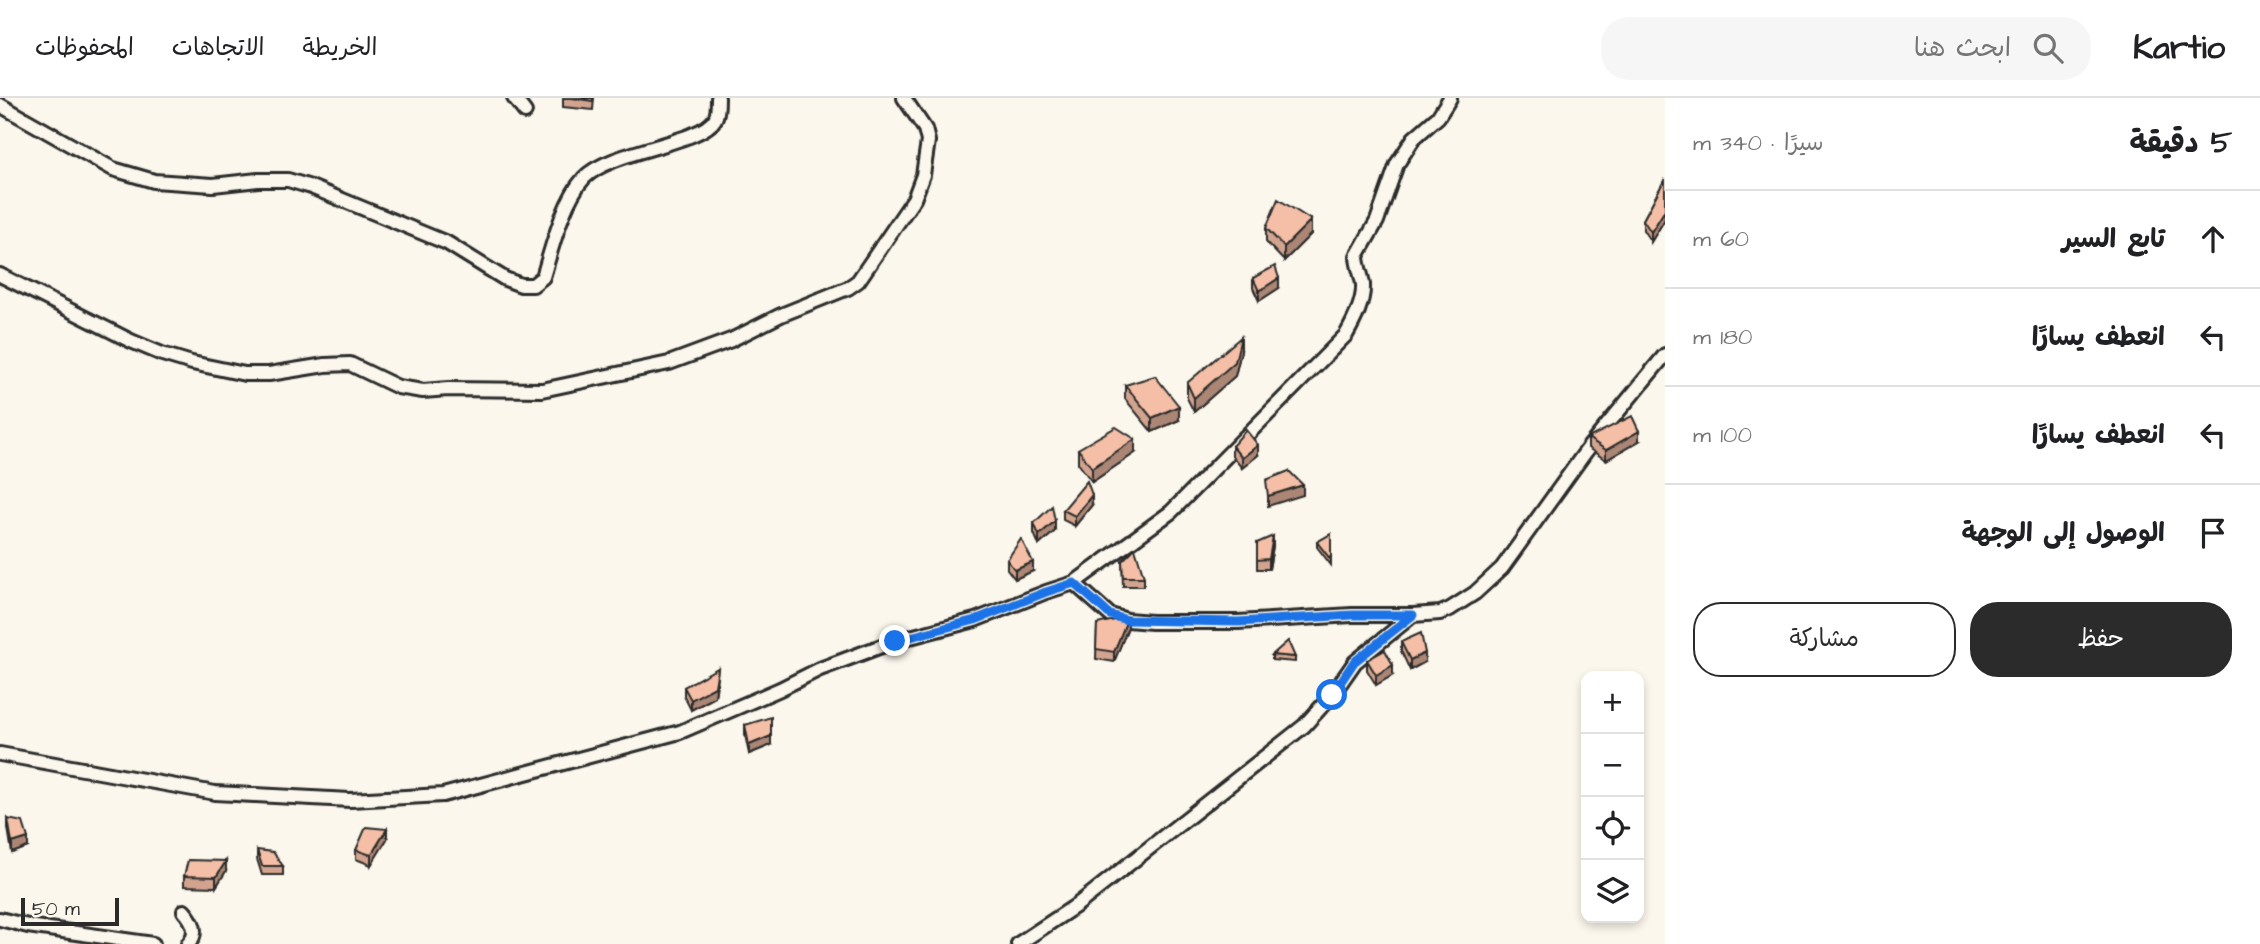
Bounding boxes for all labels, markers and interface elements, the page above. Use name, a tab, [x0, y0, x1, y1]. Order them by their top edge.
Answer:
search box	[1601, 17, 2091, 80]
text: Kartio	[2133, 25, 2225, 71]
icon: search	[2029, 29, 2067, 67]
text: ابحث هنا	[1914, 30, 2011, 66]
text: المحفوظات	[35, 31, 134, 65]
text: الاتجاهات	[172, 31, 265, 65]
text: الخريطة	[303, 31, 377, 65]
text: 5 دقيقة	[2130, 122, 2232, 164]
text: سيرًا · 340 m	[1693, 127, 1824, 159]
icon: ahead	[2194, 220, 2232, 258]
text: تابع السير	[2062, 221, 2165, 257]
text: 60 m	[1693, 223, 1749, 255]
icon: left	[2194, 318, 2232, 356]
text: انعطف يسارًا	[2032, 319, 2165, 355]
text: 180 m	[1693, 321, 1753, 353]
icon: left	[2194, 416, 2232, 454]
text: انعطف يسارًا	[2032, 417, 2165, 453]
text: 100 m	[1693, 419, 1752, 451]
icon: arrive	[2194, 514, 2232, 552]
text: الوصول إلى الوجهة	[1961, 515, 2165, 551]
button: مشاركة	[1693, 602, 1956, 677]
button: حفظ	[1970, 602, 2232, 677]
route end	[879, 625, 910, 656]
map controls	[1581, 671, 1644, 923]
button: +	[1581, 671, 1644, 734]
route start	[1316, 679, 1347, 710]
button: −	[1581, 734, 1644, 797]
button: locate	[1581, 797, 1644, 860]
button: layers	[1581, 860, 1644, 923]
scale bar	[21, 895, 119, 927]
text: 50 m	[32, 896, 80, 923]

